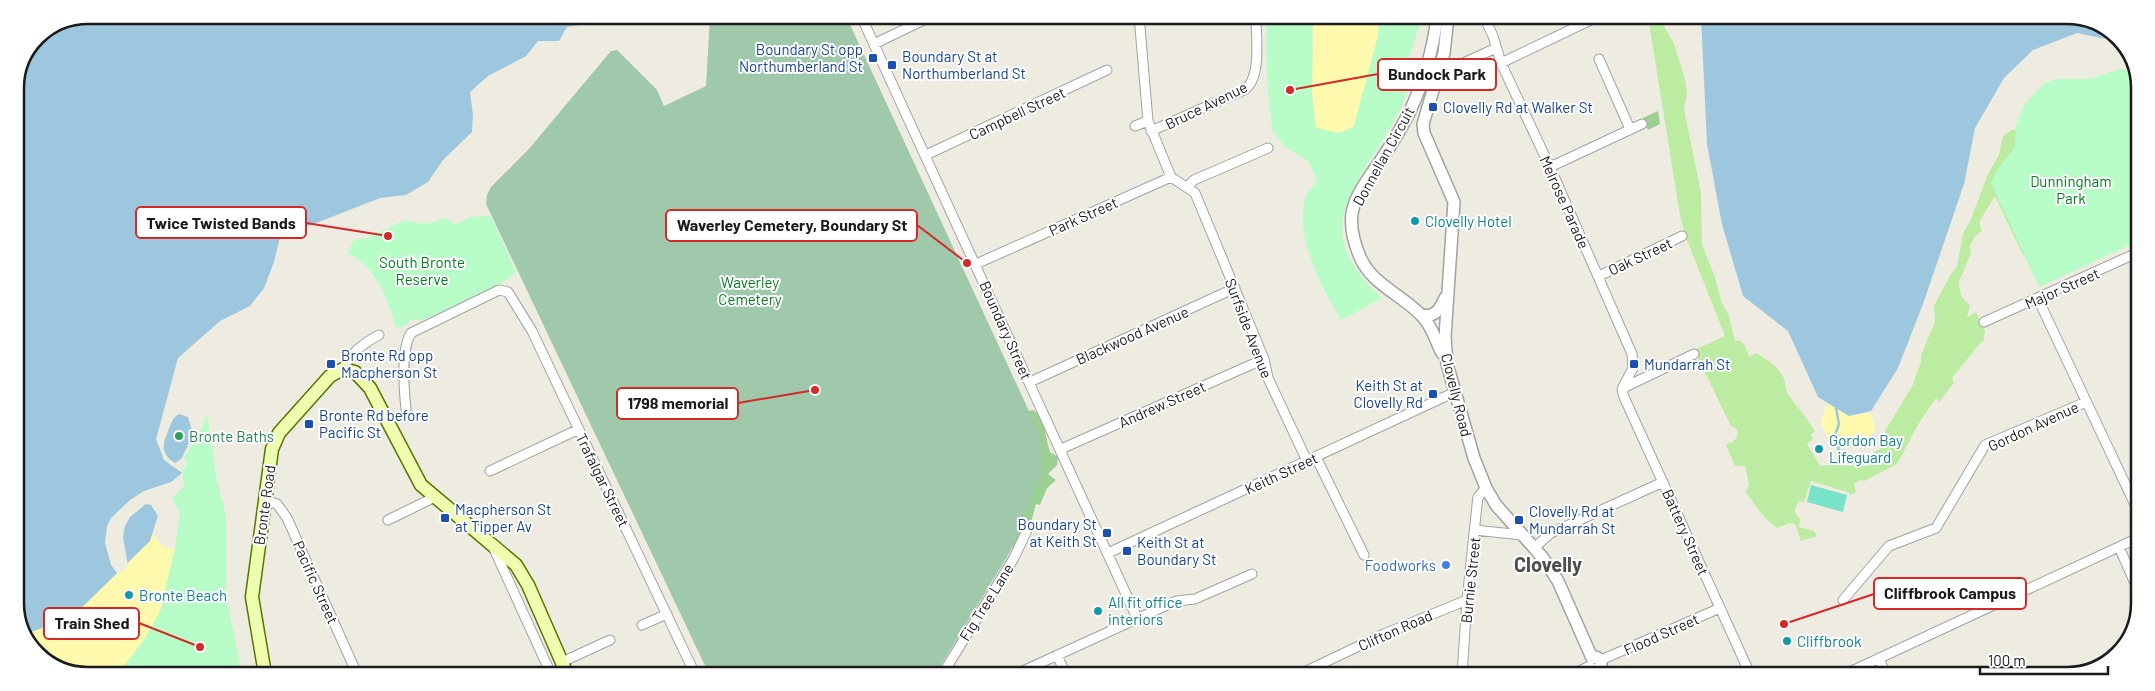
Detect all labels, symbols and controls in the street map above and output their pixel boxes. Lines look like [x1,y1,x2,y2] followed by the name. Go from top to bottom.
[739,40,863,75] place label: Boundary St opp Northumberland St
[902,47,1026,82] place label: Boundary St at Northumberland St
[867,52,879,64] marker: Boundary St opp Northumberland St
[886,59,898,71] marker: Boundary St at Northumberland St
[1378,59,1496,90] callout: Bundock Park
[1388,64,1487,83] text: Bundock Park
[1162,77,1250,133] street label: Bruce Avenue
[966,83,1068,143] street label: Campbell Street
[1443,98,1593,116] place label: Clovelly Rd at Walker St
[1427,101,1439,113] marker: Clovelly Rd at Walker St
[1348,103,1418,209] street label: Donnellan Circuit
[1536,153,1594,251] street label: Melrose Parade
[2030,172,2112,207] park label: Dunningham Park
[1046,193,1120,239] street label: Park Street
[136,207,306,238] callout: Twice Twisted Bands
[666,210,917,241] callout: Waverley Cemetery, Boundary St
[1425,212,1512,230] place label: Clovelly Hotel
[146,213,296,232] text: Twice Twisted Bands
[677,215,907,234] text: Waverley Cemetery, Boundary St
[1409,215,1421,227] marker: Clovelly Hotel
[1605,233,1675,279] street label: Oak Street
[379,253,465,288] park label: South Bronte Reserve
[2022,264,2102,312] street label: Major Street
[718,273,782,308] park label: Waverley Cemetery
[1222,276,1276,380] street label: Surfside Avenue
[976,278,1036,382] street label: Boundary Street
[1073,302,1191,368] street label: Blackwood Avenue
[341,346,438,381] place label: Bronte Rd opp Macpherson St
[1438,351,1476,439] street label: Clovelly Road
[1644,355,1730,373] place label: Mundarrah St
[325,358,337,370] marker: Bronte Rd opp Macpherson St
[1628,358,1640,370] marker: Mundarrah St
[1354,376,1423,411] place label: Keith St at Clovelly Rd
[1116,377,1208,431] street label: Andrew Street
[617,388,738,419] callout: 1798 memorial
[1427,388,1439,400] marker: Keith St at Clovelly Rd
[628,393,728,412] text: 1798 memorial
[1985,397,2081,455] street label: Gordon Avenue
[319,406,429,441] place label: Bronte Rd before Pacific St
[303,418,315,430] marker: Bronte Rd before Pacific St
[189,427,274,445] place label: Bronte Baths
[173,430,185,442] marker: Bronte Baths
[573,430,633,530] street label: Trafalgar Street
[1829,431,1903,466] place label: Gordon Bay Lifeguard
[1813,443,1825,455] marker: Gordon Bay Lifeguard
[1242,448,1320,498] street label: Keith Street
[249,464,279,546] street label: Bronte Road
[1659,486,1713,578] street label: Battery Street
[455,500,552,535] place label: Macpherson St at Tipper Av
[1529,502,1615,537] place label: Clovelly Rd at Mundarrah St
[439,512,451,524] marker: Macpherson St at Tipper Av
[1513,514,1525,526] marker: Clovelly Rd at Mundarrah St
[1018,515,1097,550] place label: Boundary St at Keith St
[1101,527,1113,539] marker: Boundary St at Keith St
[1137,533,1216,568] place label: Keith St at Boundary St
[1457,536,1483,624] street label: Burnie Street
[290,538,342,626] street label: Pacific Street
[1121,545,1133,557] marker: Keith St at Boundary St
[1514,552,1582,576] district label: Clovelly
[1365,556,1436,574] place label: Foodworks
[1440,559,1452,571] marker: Foodworks
[955,560,1017,644] street label: Fig Tree Lane
[1874,578,2026,609] callout: Cliffbrook Campus
[1884,583,2016,602] text: Cliffbrook Campus
[139,586,227,604] place label: Bronte Beach
[123,589,135,601] marker: Bronte Beach
[1108,593,1183,628] place label: All fit office interiors
[1092,605,1104,617] marker: All fit office interiors
[1355,606,1435,654] street label: Clifton Road
[44,608,139,639] callout: Train Shed
[1621,609,1701,659] street label: Flood Street
[55,613,129,632] text: Train Shed
[1797,632,1862,650] place label: Cliffbrook
[1781,635,1793,647] marker: Cliffbrook
[1980,644,2108,676] scale bar
[1988,651,2026,669] text: 100 m

